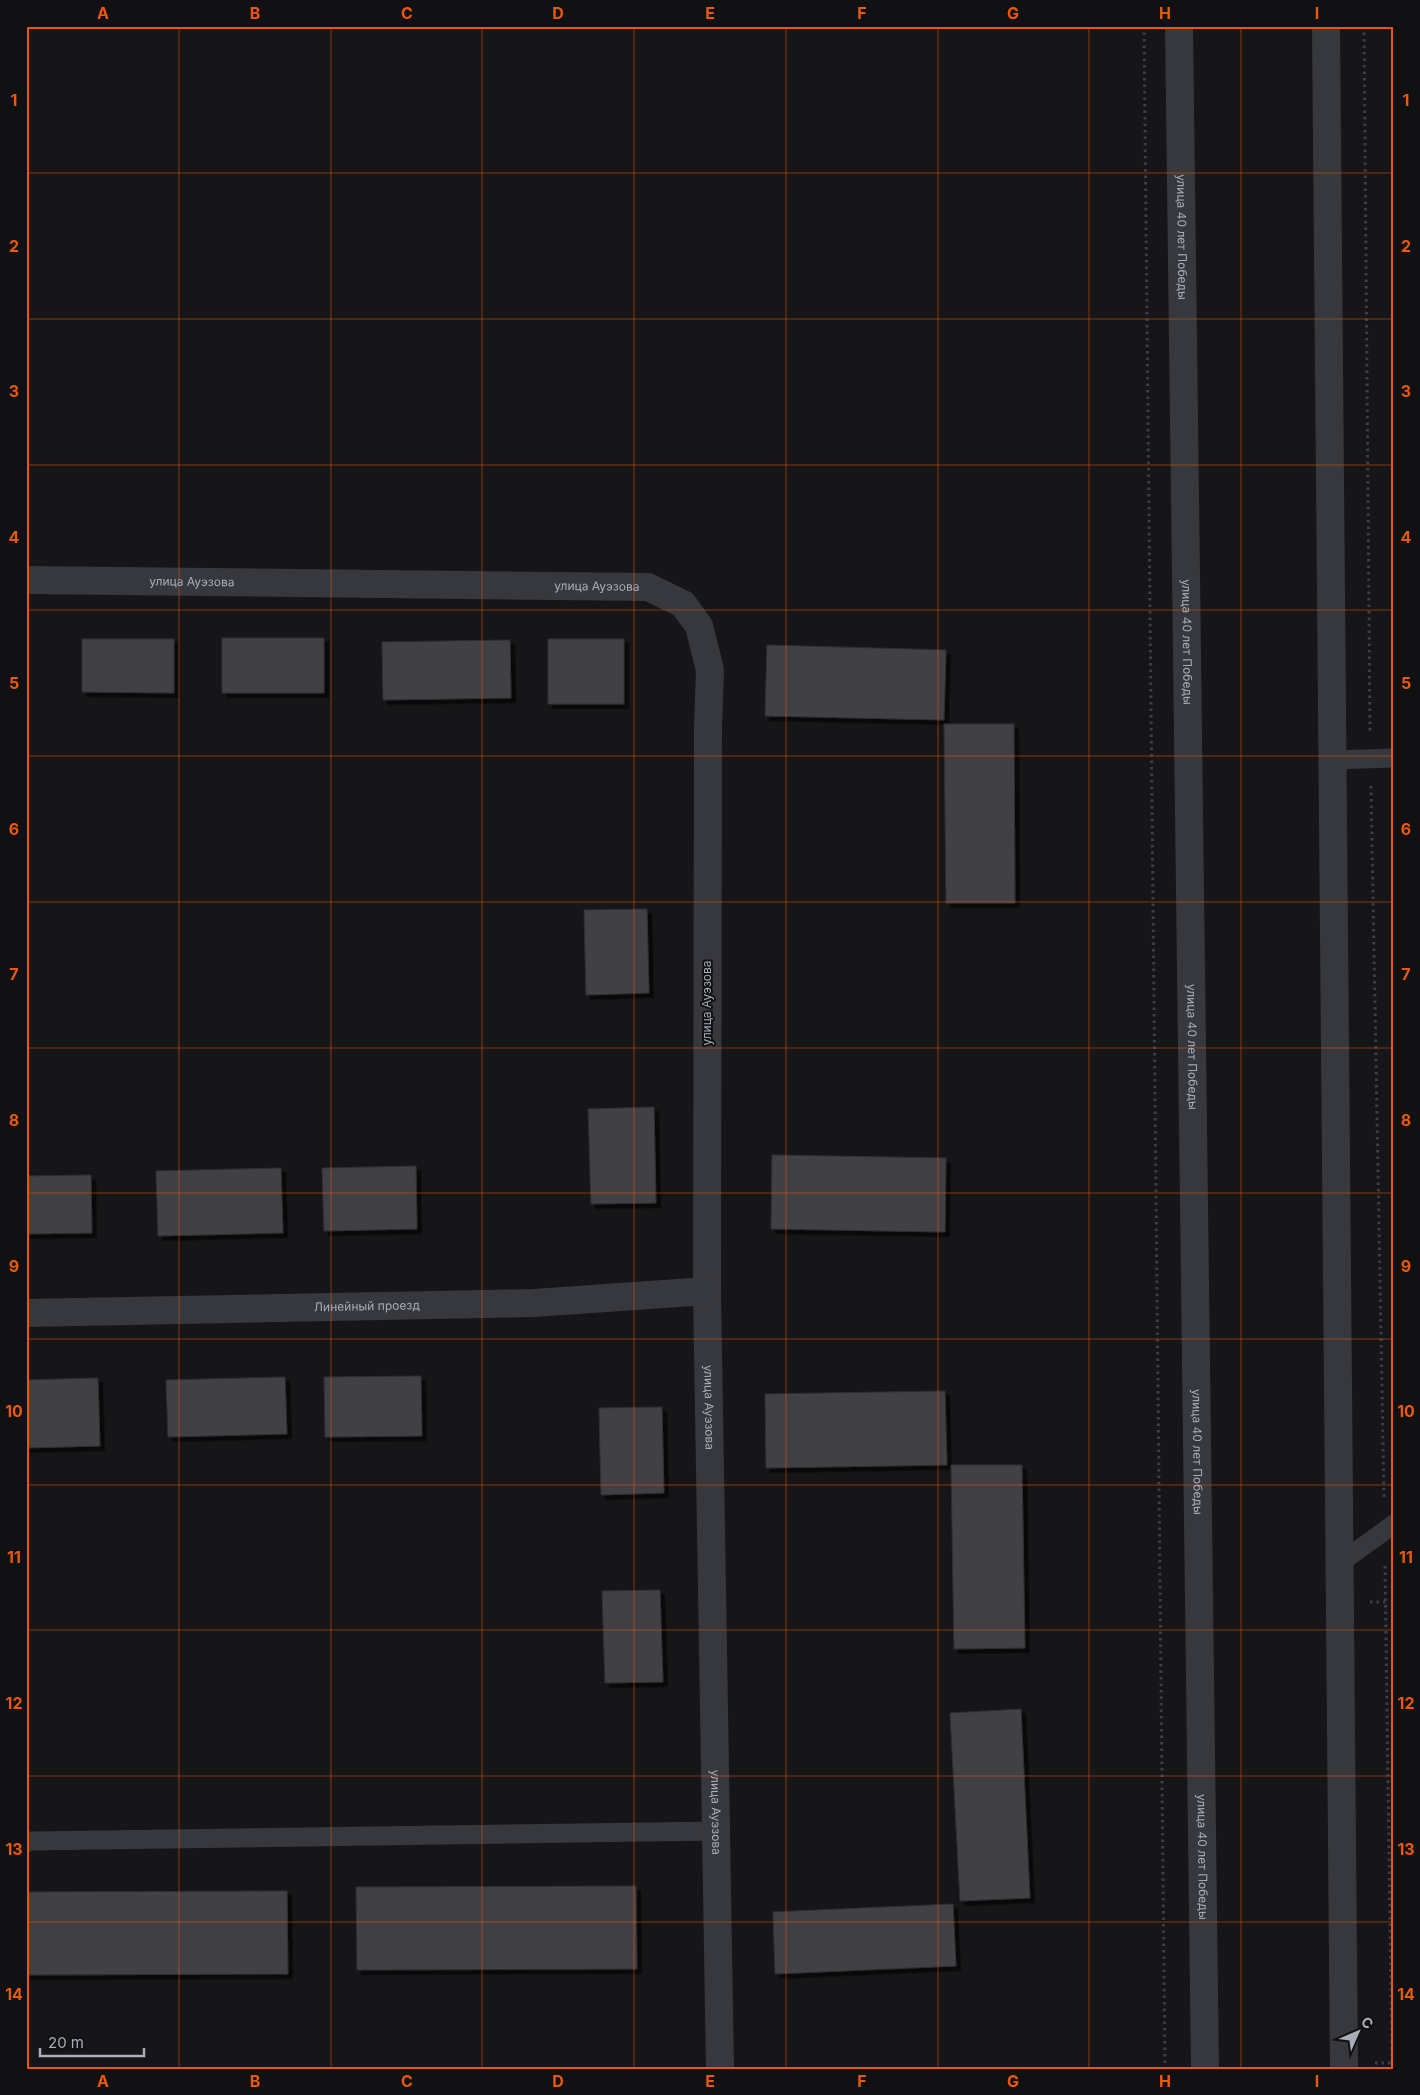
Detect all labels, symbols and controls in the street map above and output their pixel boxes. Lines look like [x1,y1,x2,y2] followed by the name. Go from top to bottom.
[97,3,109,23] text: A
[250,3,260,23] text: B
[401,3,413,23] text: C
[552,3,564,23] text: D
[705,3,715,23] text: E
[857,3,867,23] text: F
[1007,3,1019,23] text: G
[1159,3,1171,23] text: H
[1315,3,1319,23] text: I
[11,90,17,110] text: 1
[1403,90,1409,110] text: 1
[1174,174,1190,300] street label: улица 40 лет Победы
[9,236,19,256] text: 2
[1401,236,1411,256] text: 2
[9,381,19,401] text: 3
[1401,381,1411,401] text: 3
[9,527,20,547] text: 4
[1401,527,1412,547] text: 4
[149,573,235,589] street label: улица Ауэзова
[554,578,640,594] street label: улица Ауэзова
[1179,579,1196,705] street label: улица 40 лет Победы
[9,673,19,693] text: 5
[1401,673,1411,693] text: 5
[9,819,19,839] text: 6
[1401,819,1411,839] text: 6
[699,960,714,1046] street label: улица Ауэзова
[9,964,19,984] text: 7
[1401,964,1411,984] text: 7
[1184,984,1201,1110] street label: улица 40 лет Победы
[9,1110,19,1130] text: 8
[1401,1110,1411,1130] text: 8
[9,1256,19,1276] text: 9
[1401,1256,1411,1276] text: 9
[314,1297,420,1314] street label: Линейный проезд
[701,1365,718,1450] street label: улица Ауэзова
[1189,1389,1206,1515] street label: улица 40 лет Победы
[5,1401,23,1421] text: 10
[1397,1401,1415,1421] text: 10
[7,1547,21,1567] text: 11
[1399,1547,1413,1567] text: 11
[6,1693,22,1713] text: 12
[1398,1693,1414,1713] text: 12
[708,1770,724,1855] street label: улица Ауэзова
[1195,1794,1211,1920] street label: улица 40 лет Победы
[5,1839,23,1859] text: 13
[1397,1839,1415,1859] text: 13
[5,1984,23,2004] text: 14
[1397,1984,1415,2004] text: 14
[1332,2008,1382,2058] north arrow
[1358,2013,1377,2032] text: С
[40,2025,144,2057] scale bar
[48,2033,84,2052] text: 20 m
[97,2071,109,2091] text: A
[250,2071,260,2091] text: B
[401,2071,413,2091] text: C
[552,2071,564,2091] text: D
[705,2071,715,2091] text: E
[857,2071,867,2091] text: F
[1007,2071,1019,2091] text: G
[1159,2071,1171,2091] text: H
[1315,2071,1319,2091] text: I

